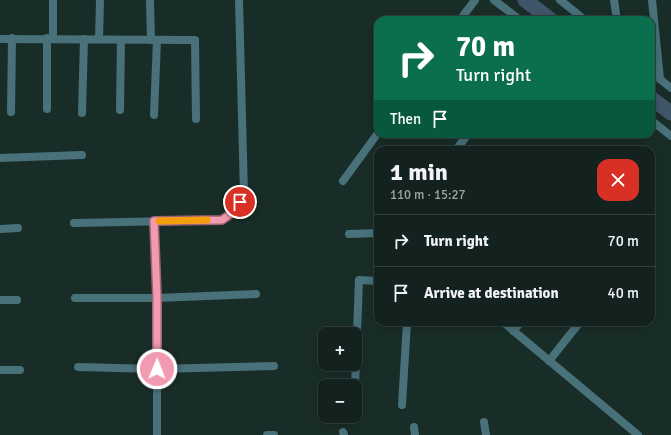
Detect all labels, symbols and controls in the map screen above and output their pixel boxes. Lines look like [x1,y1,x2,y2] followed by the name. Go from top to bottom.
[456,30,515,64] text: 70 m
[390,32,442,84] icon: right
[456,64,531,86] text: Turn right
[429,108,451,130] icon: arrive
[390,110,421,128] text: Then
[390,157,448,187] text: 1 min
[597,159,639,201] button: close
[223,185,257,219] pin
[390,187,466,203] text: 110 m · 15:27
[229,191,251,213] icon: arrive
[390,230,412,252] icon: right
[424,232,489,250] text: Turn right
[608,232,639,250] text: 70 m
[390,282,412,304] icon: arrive
[424,284,559,302] text: Arrive at destination
[608,284,639,302] text: 40 m
[318,327,362,423] map controls
[318,327,362,371] button: +
[136,348,178,390] position arrow
[318,379,362,423] button: −

